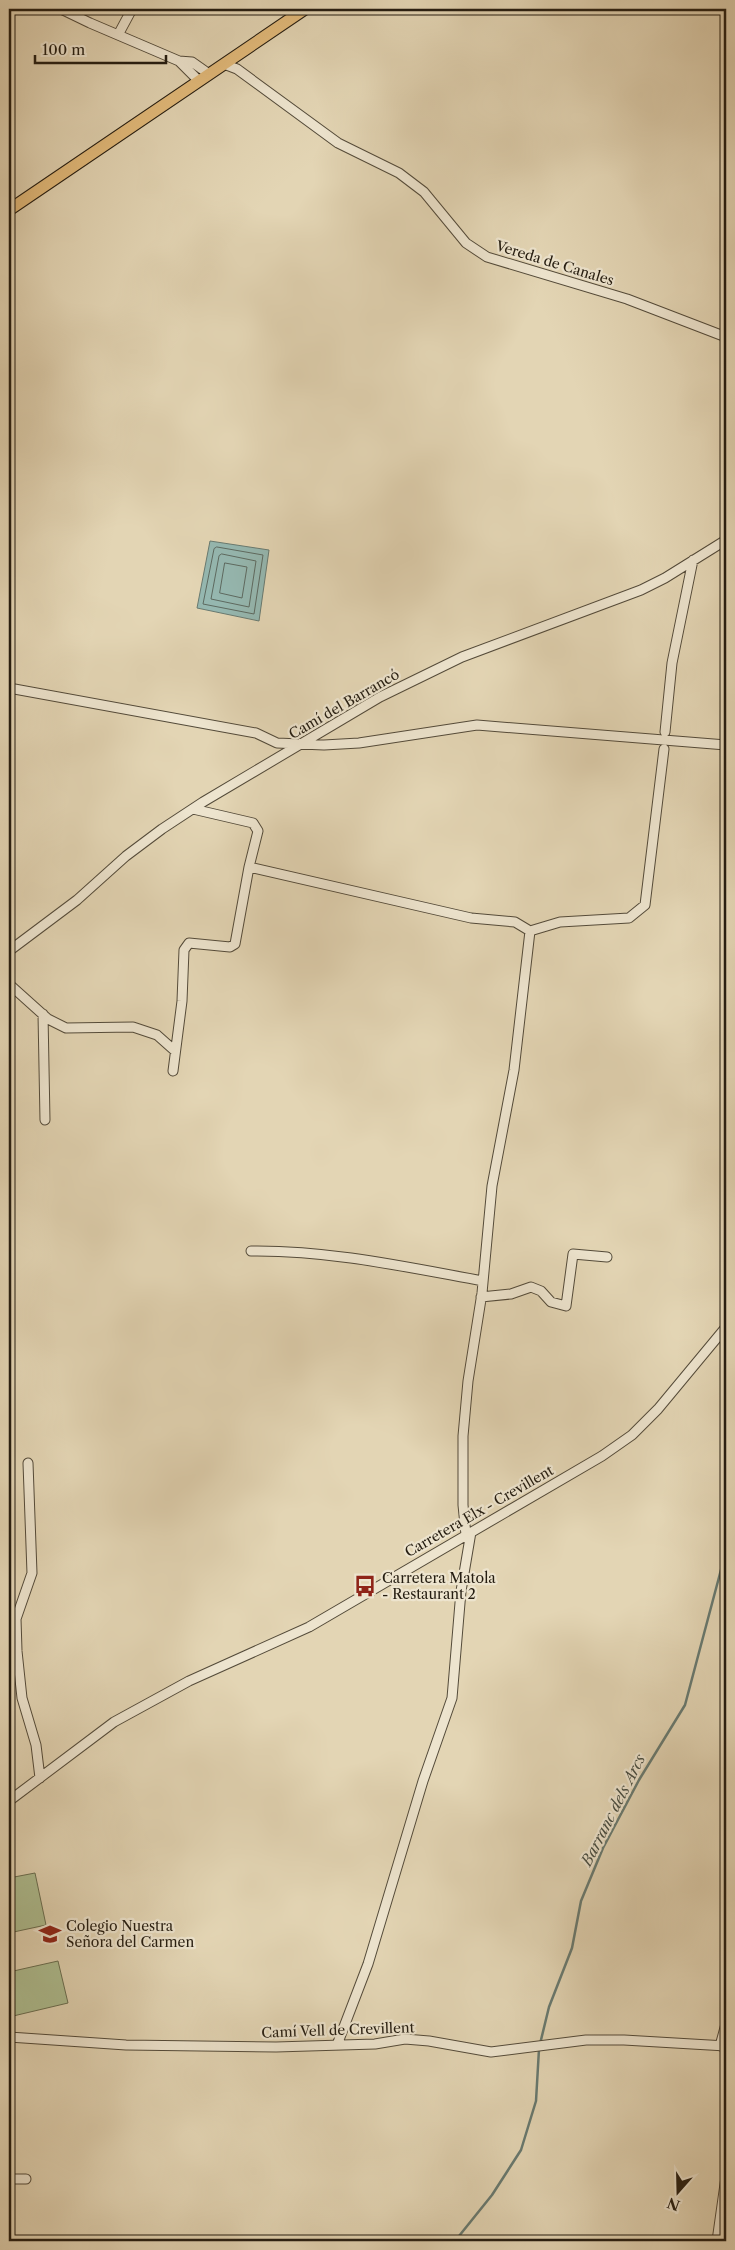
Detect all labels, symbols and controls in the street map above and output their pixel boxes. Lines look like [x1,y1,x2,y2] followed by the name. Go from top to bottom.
[35,32,166,64] scale bar
[42,40,85,59] text: 100 m
[493,236,616,289] street label: Vereda de Canales
[286,665,402,743] street label: Camí del Barrancó
[401,1461,557,1561] street label: Carretera Elx - Crevillent
[382,1569,496,1603] place label: Carretera Matola - Restaurant 2
[352,1573,378,1599] bus stop icon: Carretera Matola - Restaurant 2
[576,1751,650,1870] water label: Barranc dels Arcs
[66,1917,194,1951] place label: Colegio Nuestra Señora del Carmen
[37,1921,63,1947] school or university icon: Colegio Nuestra Señora del Carmen
[261,2018,415,2042] street label: Camí Vell de Crevillent
[652,2168,702,2218] north arrow
[665,2194,682,2215] text: N

